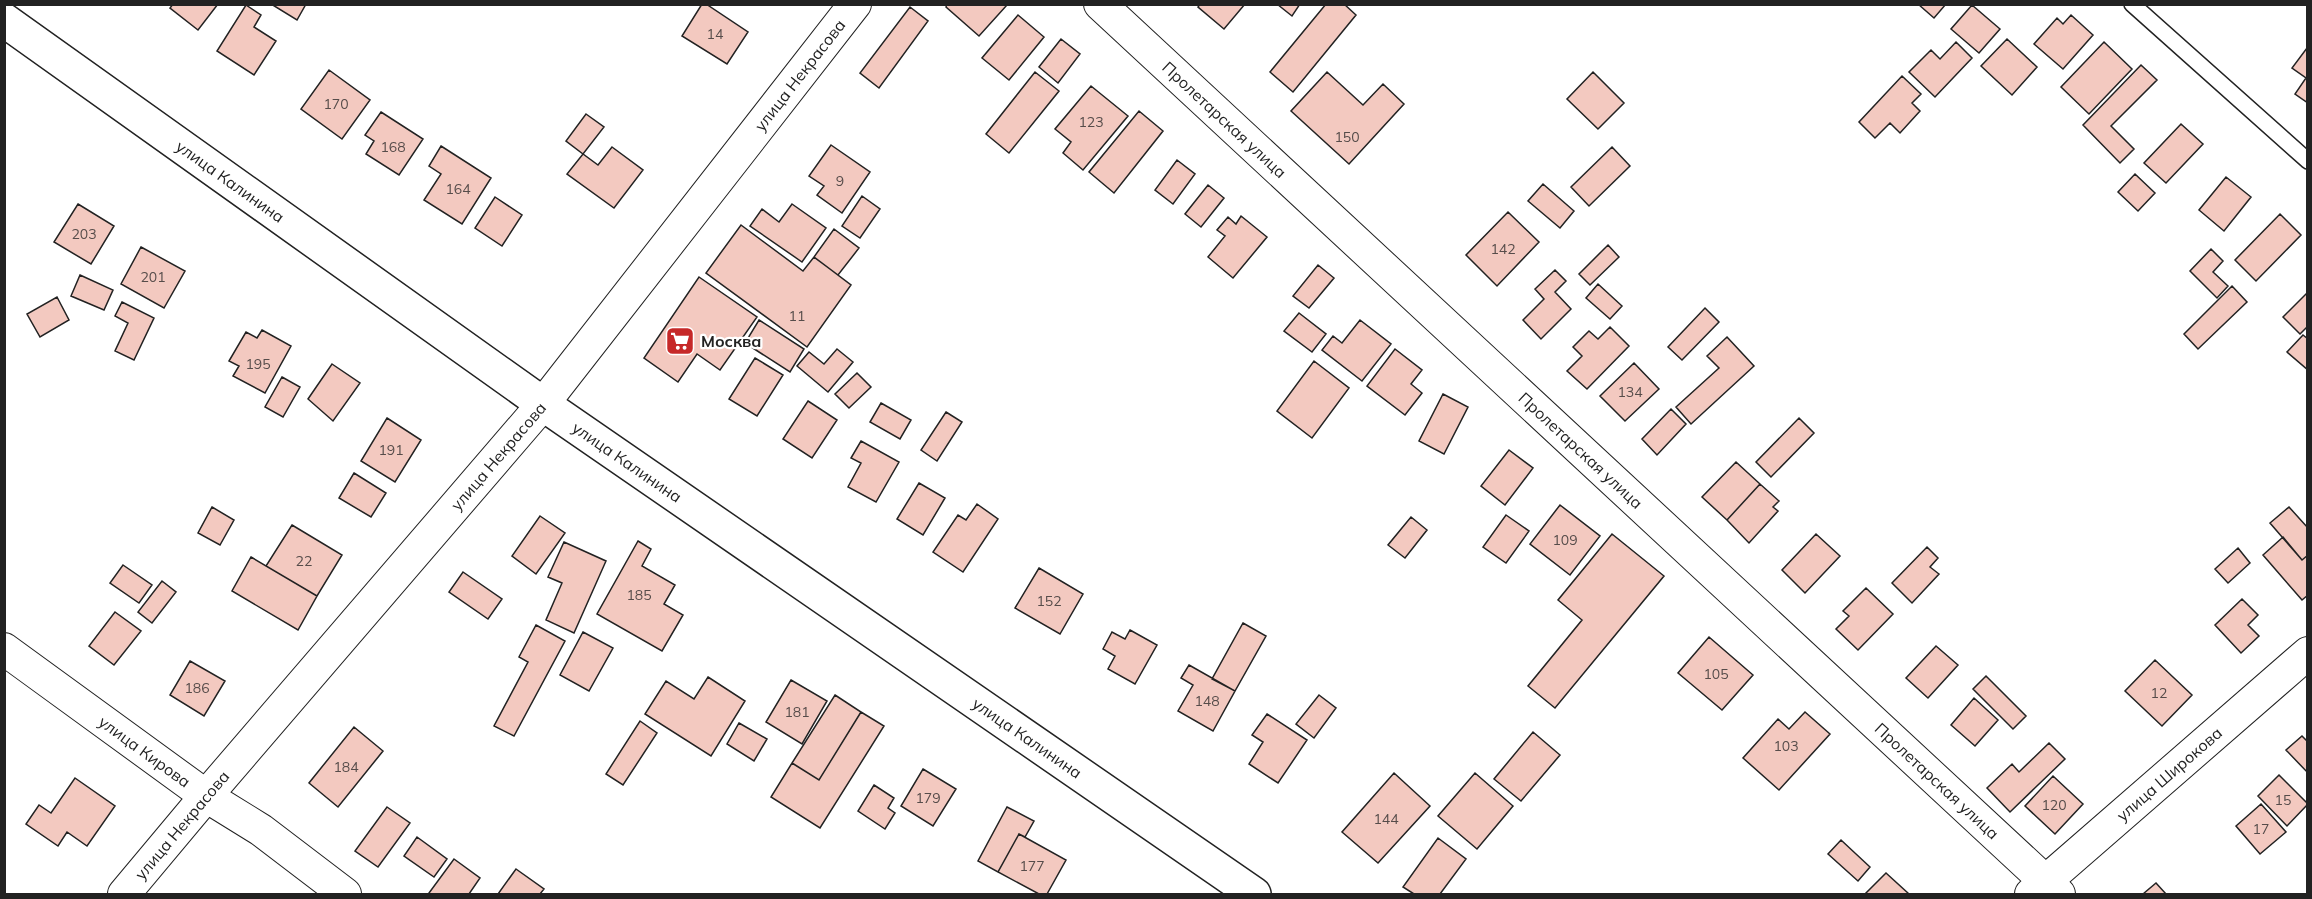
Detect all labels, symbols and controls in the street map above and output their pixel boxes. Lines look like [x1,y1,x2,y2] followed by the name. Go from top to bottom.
[750,15,849,135] street label: улица Некрасова
[707,25,724,43] house number: 14
[1158,57,1291,182] street label: Пролетарская улица
[323,95,349,113] house number: 170
[1078,113,1104,131] house number: 123
[1334,128,1360,146] house number: 150
[172,136,289,227] street label: улица Калинина
[380,138,406,156] house number: 168
[836,172,844,190] house number: 9
[445,180,471,198] house number: 164
[71,225,97,243] house number: 203
[1490,240,1516,258] house number: 142
[140,268,166,286] house number: 201
[789,307,805,325] house number: 11
[664,325,696,357] supermarket icon: Москва
[701,331,761,351] place label: Москва
[245,355,271,373] house number: 195
[1617,383,1643,401] house number: 134
[1515,388,1647,513] street label: Пролетарская улица
[446,398,550,514] street label: улица Некрасова
[569,417,686,507] street label: улица Калинина
[378,441,404,459] house number: 191
[1552,531,1578,549] house number: 109
[296,552,312,570] house number: 22
[626,586,652,604] house number: 185
[1036,592,1062,610] house number: 152
[1703,665,1729,683] house number: 105
[184,679,210,697] house number: 186
[2151,684,2167,702] house number: 12
[1194,692,1220,710] house number: 148
[969,693,1086,782] street label: улица Калинина
[784,703,810,721] house number: 181
[95,711,195,791] street label: улица Кирова
[1871,718,2003,843] street label: Пролетарская улица
[2112,723,2226,825] street label: улица Широкова
[1773,737,1799,755] house number: 103
[333,758,359,776] house number: 184
[130,766,233,884] street label: улица Некрасова
[915,789,941,807] house number: 179
[2275,791,2291,809] house number: 15
[2041,796,2067,814] house number: 120
[1373,810,1399,828] house number: 144
[2253,820,2269,838] house number: 17
[1019,857,1045,875] house number: 177

